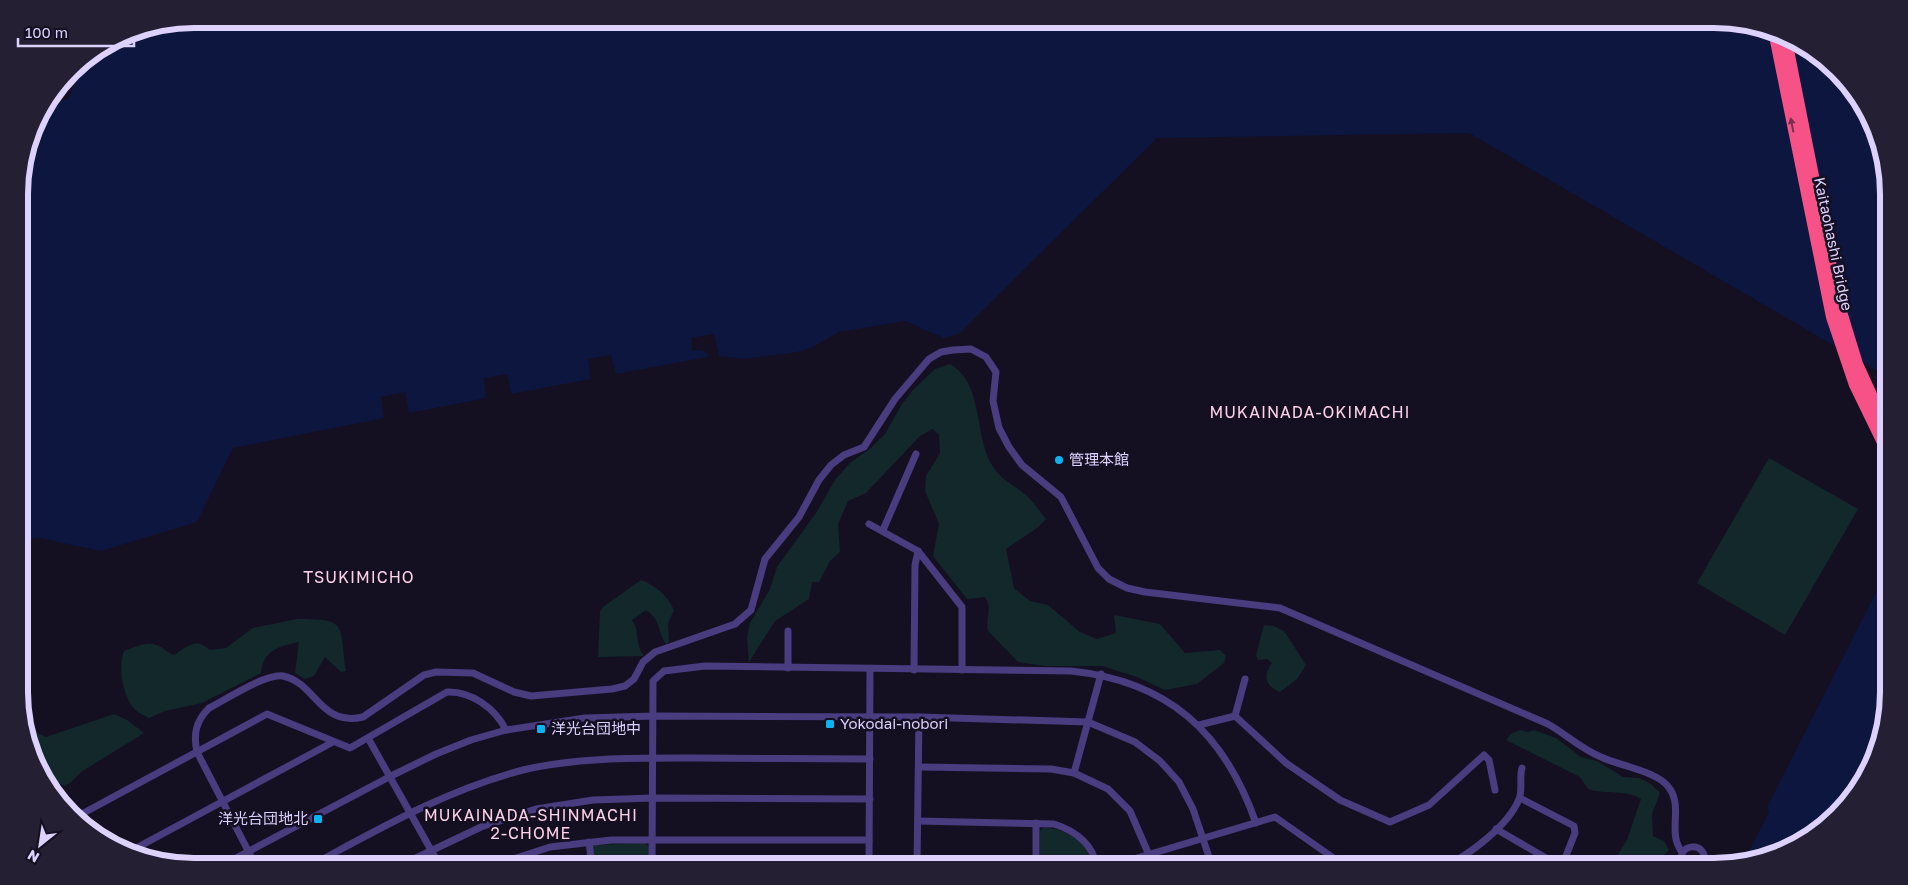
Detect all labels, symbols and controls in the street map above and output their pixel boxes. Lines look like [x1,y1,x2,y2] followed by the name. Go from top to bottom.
[18,15,134,47] scale bar
[25,23,68,41] text: 100 m
[1788,116,1796,132] one-way arrow
[1811,175,1857,312] street label: Kaitaohashi Bridge
[1209,402,1411,422] district label: MUKAINADA-OKIMACHI
[1069,450,1129,468] place label: 管理本館
[1053,454,1065,466] marker: 管理本館
[303,567,415,587] district label: TSUKIMICHO
[840,714,948,732] place label: Yokodai-nobori
[824,718,836,730] marker: Yokodai-nobori
[551,719,641,737] place label: 洋光台団地中
[535,723,547,735] marker: 洋光台団地中
[424,805,638,843] district label: MUKAINADA-SHINMACHI 2-CHOME
[218,809,308,827] place label: 洋光台団地北
[312,813,324,825] marker: 洋光台団地北
[15,820,65,870] north arrow
[24,847,42,867] text: N

